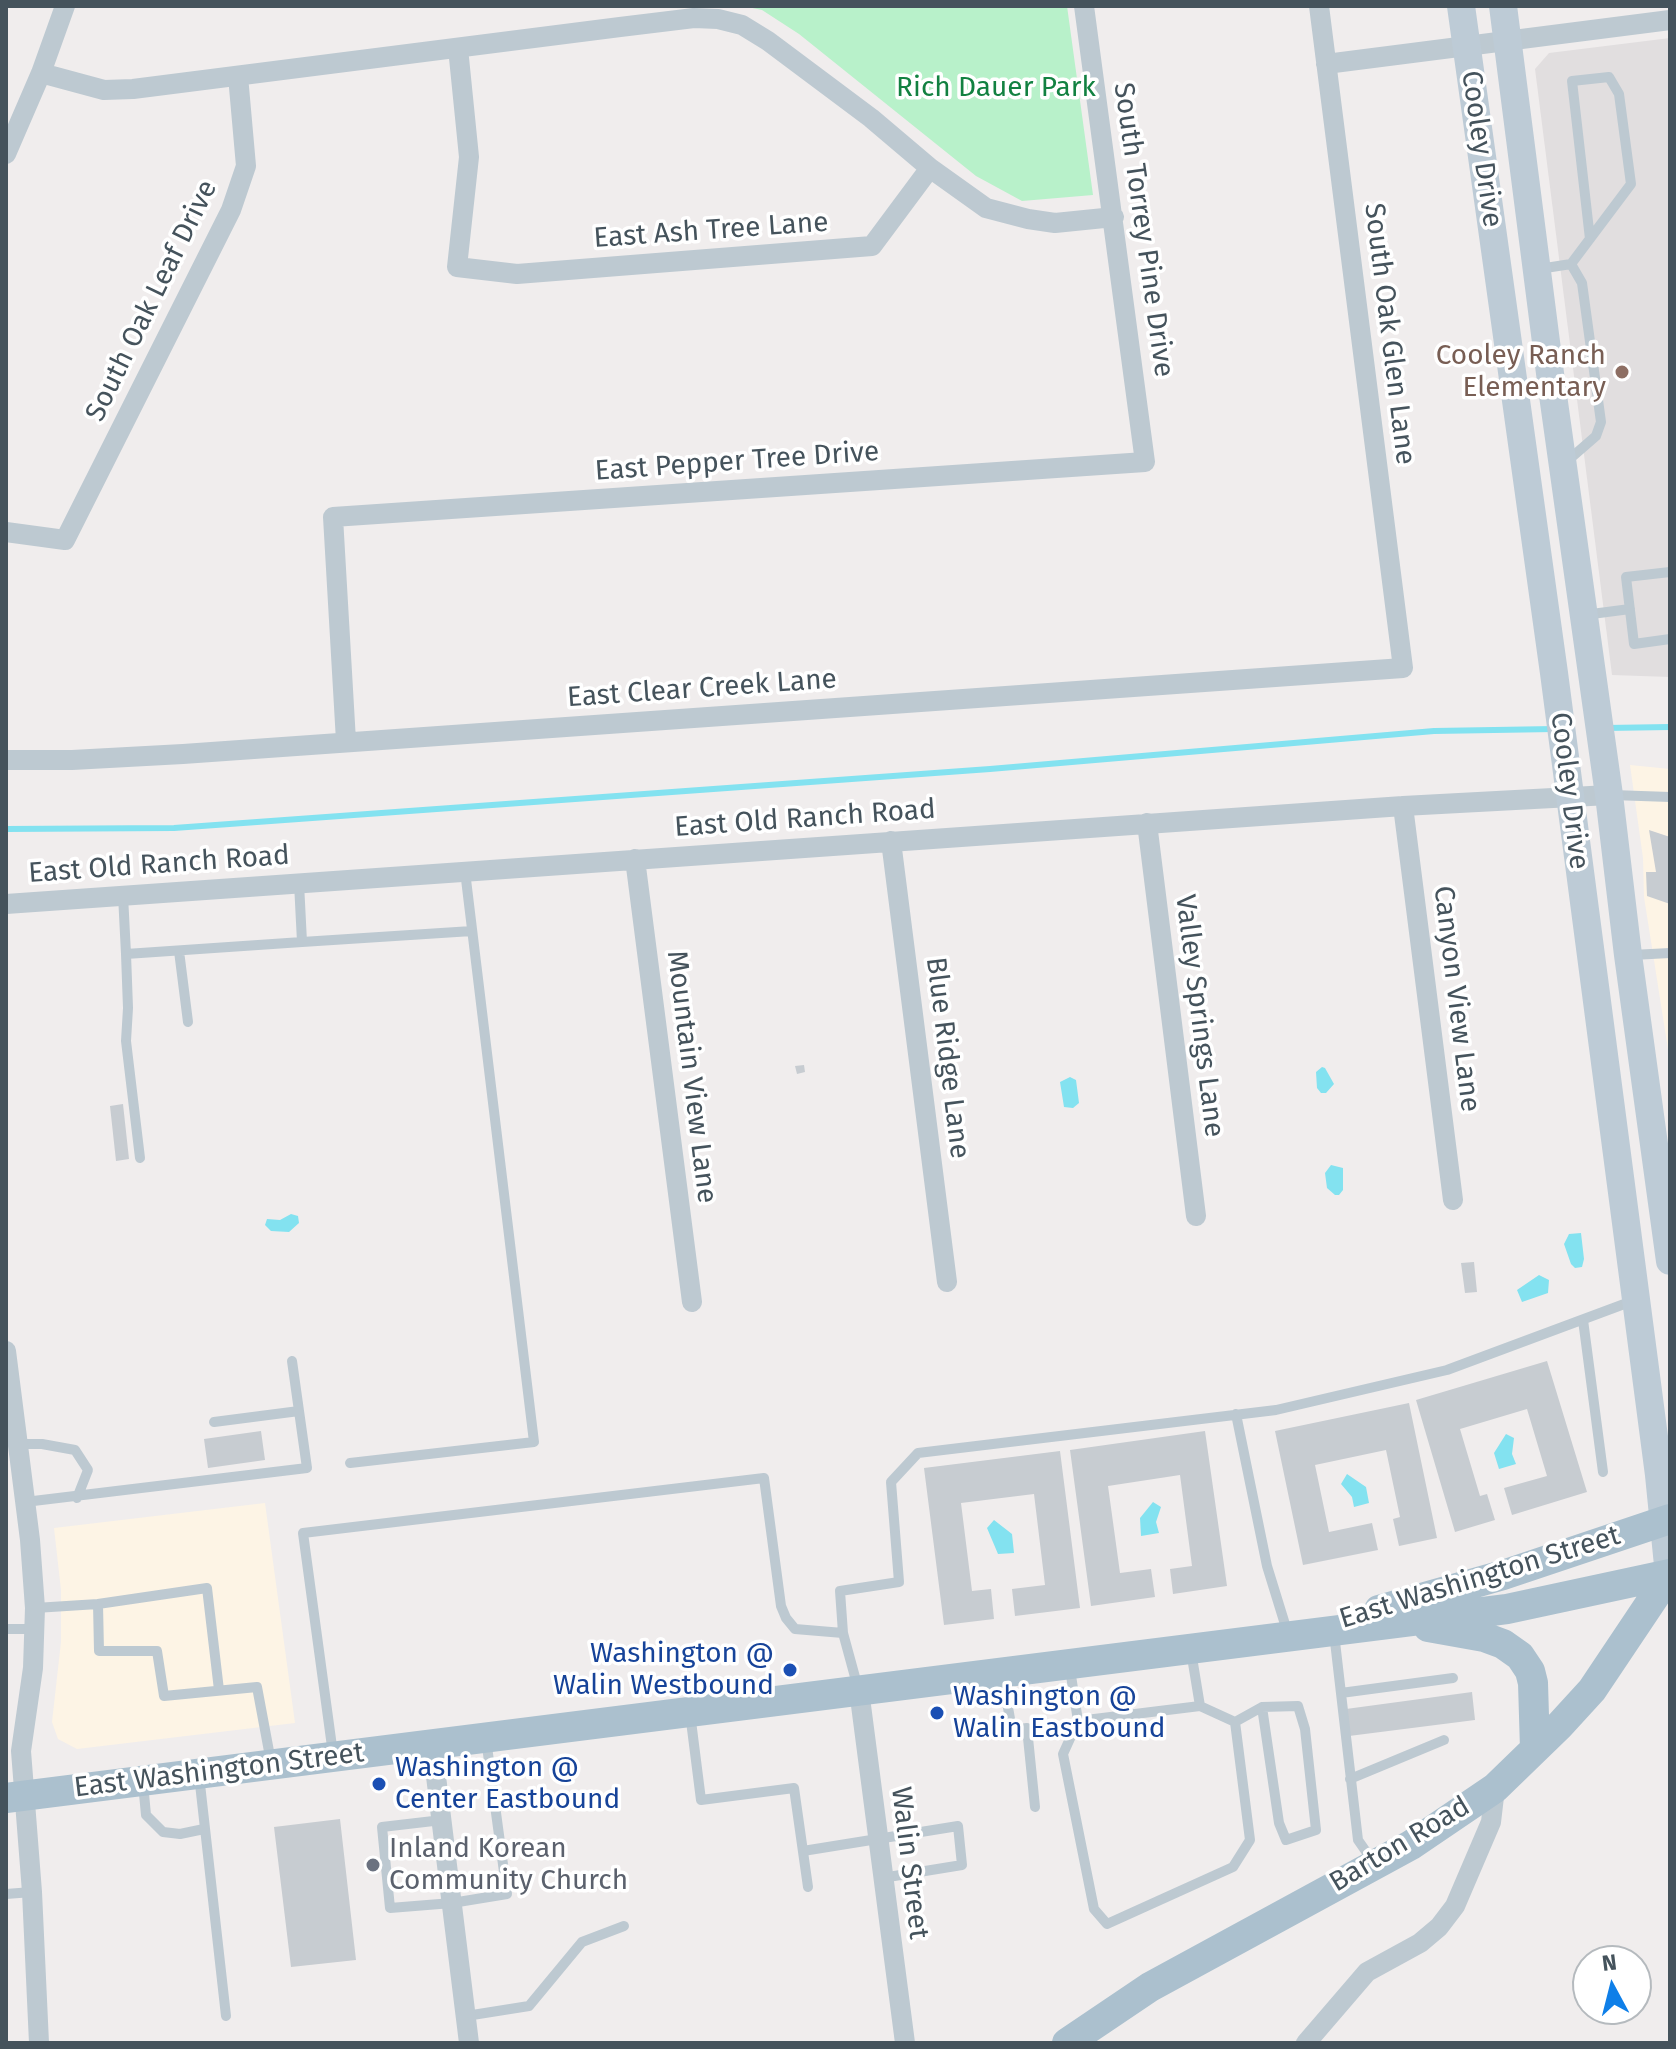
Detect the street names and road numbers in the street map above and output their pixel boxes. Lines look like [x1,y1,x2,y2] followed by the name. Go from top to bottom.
[1453,68,1509,230] street label: Cooley Drive
[1106,81,1180,379] street label: South Torrey Pine Drive
[79,175,225,427] street label: South Oak Leaf Drive
[1356,201,1422,467] street label: South Oak Glen Lane
[592,206,830,256] street label: East Ash Tree Lane
[594,435,880,489] street label: East Pepper Tree Drive
[566,663,838,715] street label: East Clear Creek Lane
[1543,711,1595,871] street label: Cooley Drive
[673,793,937,845] street label: East Old Ranch Road
[27,839,291,891] street label: East Old Ranch Road
[1425,884,1487,1114] street label: Canyon View Lane
[1167,893,1231,1139] street label: Valley Springs Lane
[659,949,723,1205] street label: Mountain View Lane
[918,955,976,1161] street label: Blue Ridge Lane
[1336,1519,1624,1637] street label: East Washington Street
[72,1737,366,1805] street label: East Washington Street
[883,1785,935,1941] street label: Walin Street
[1324,1790,1476,1900] street label: Barton Road

